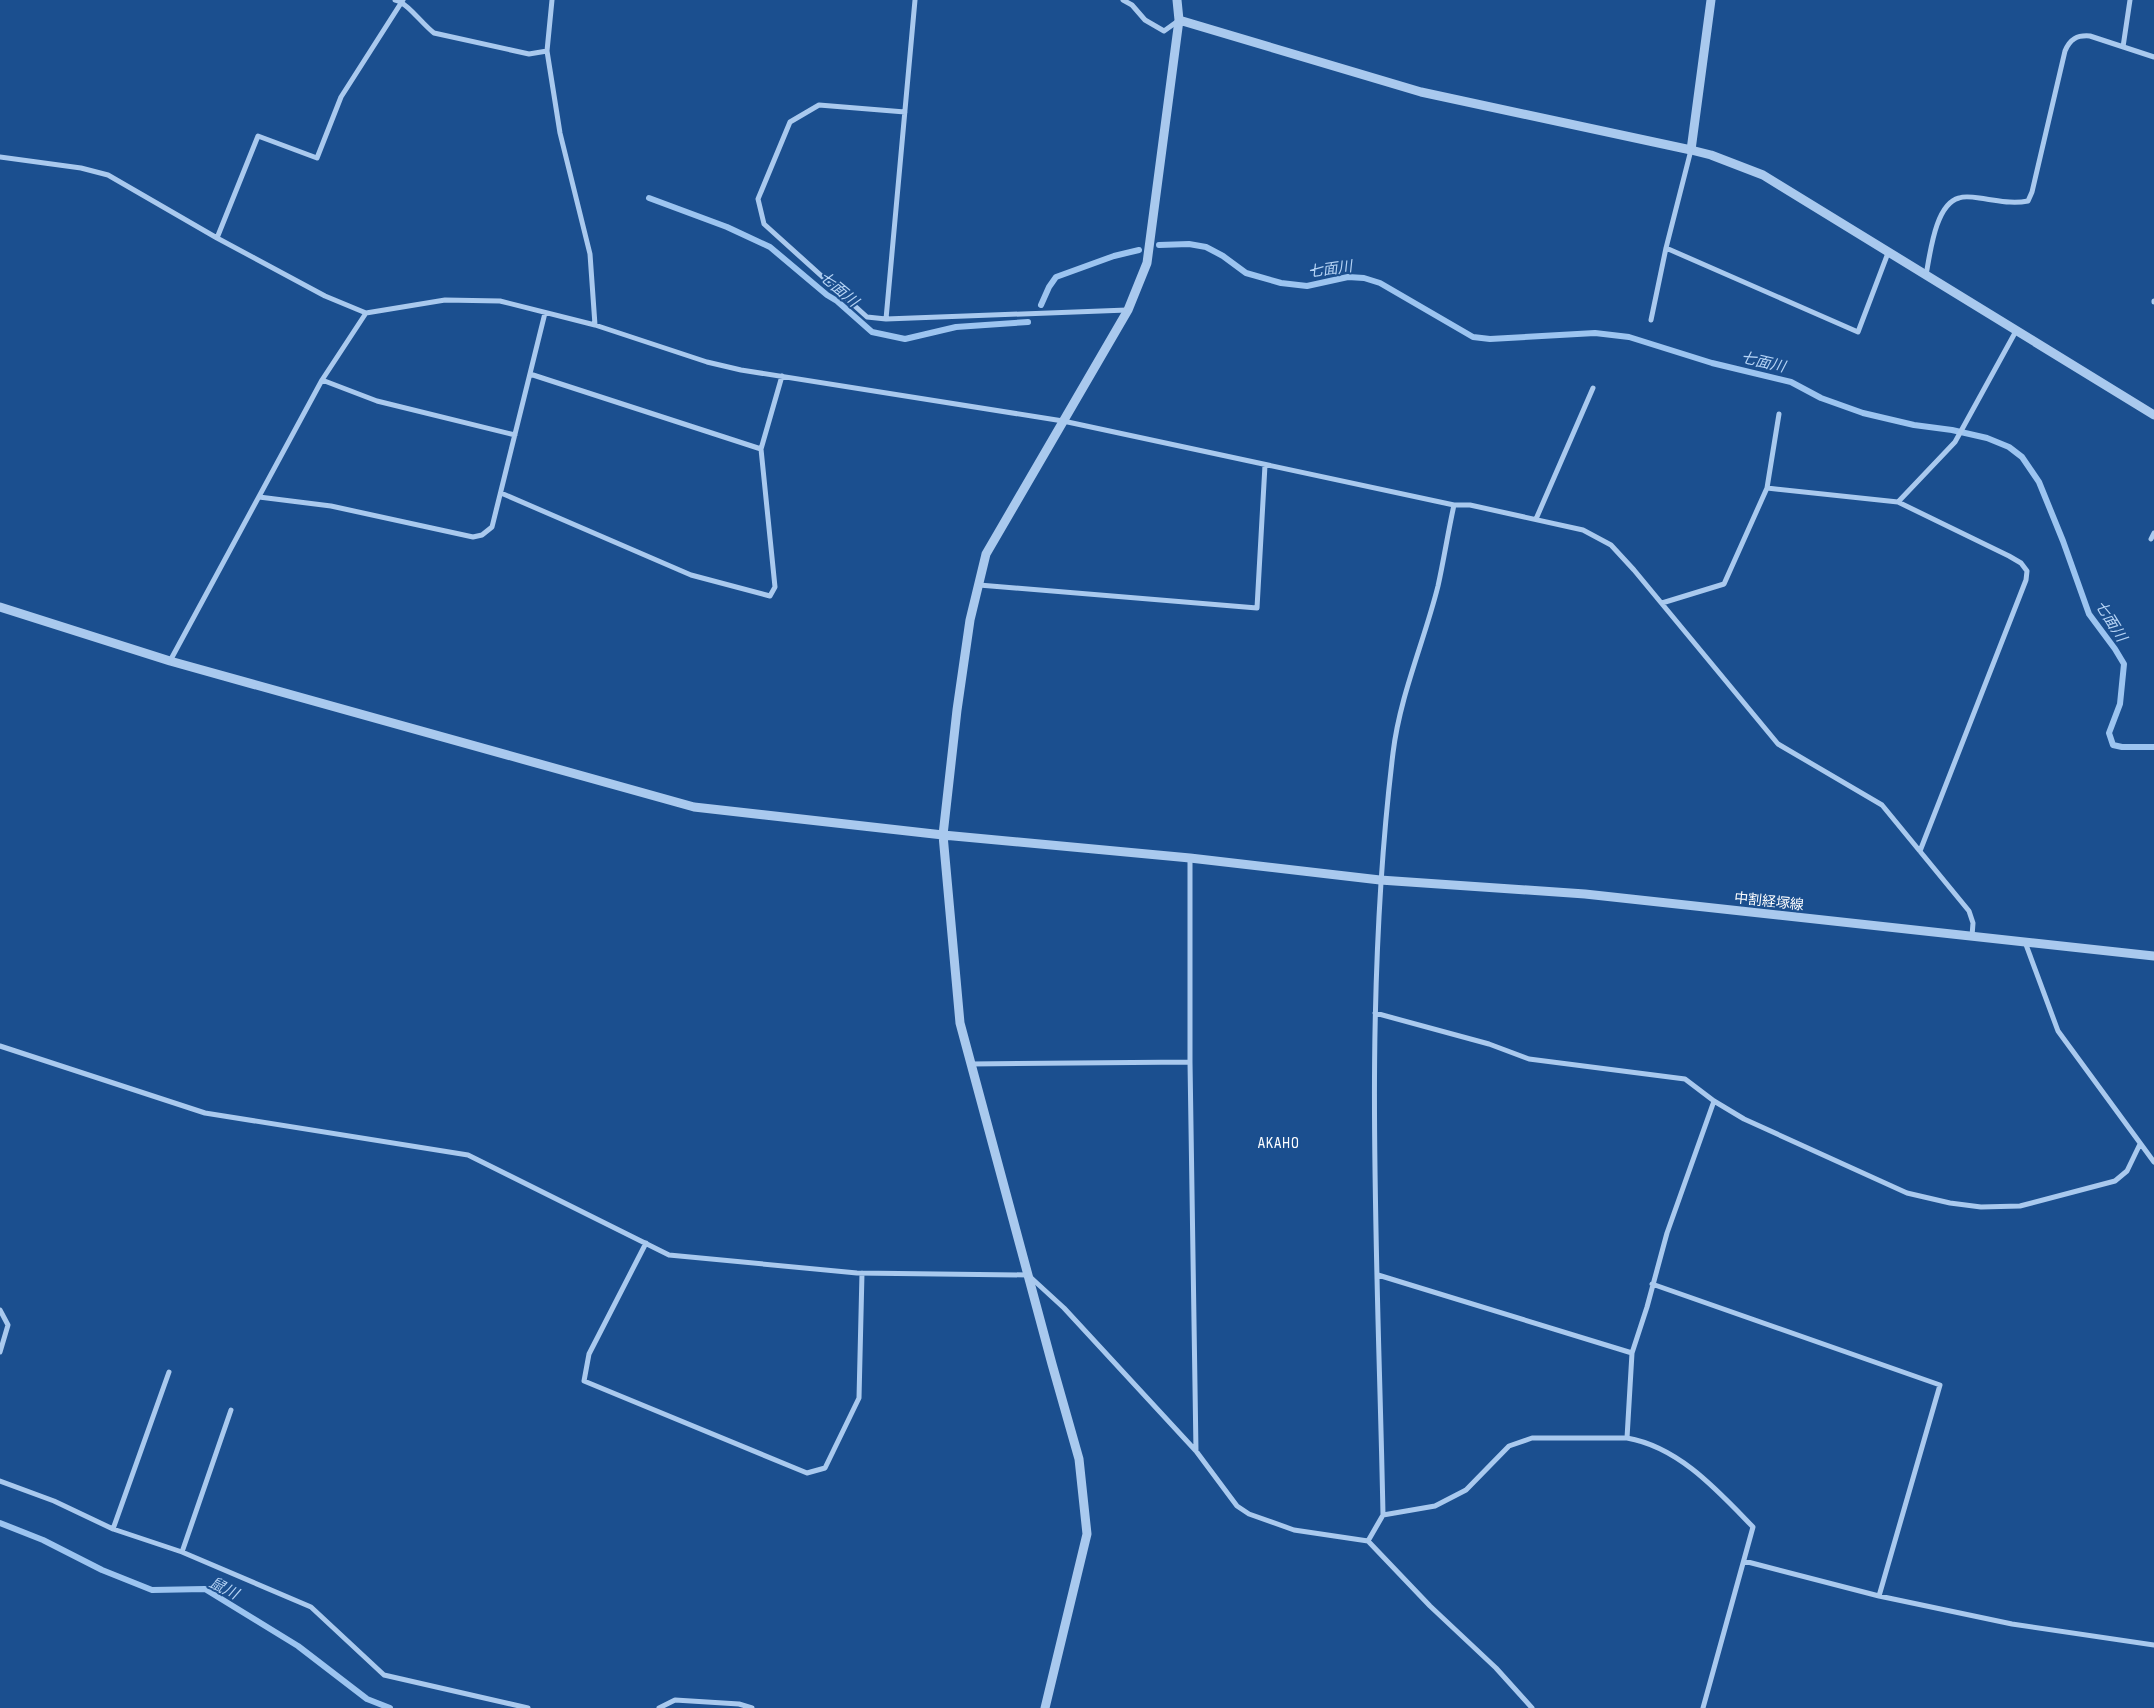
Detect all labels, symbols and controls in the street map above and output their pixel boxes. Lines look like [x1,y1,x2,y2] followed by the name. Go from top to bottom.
[1306,257,1356,282] water label: 七面川
[815,268,864,312] water label: 七面川
[1739,348,1789,377] water label: 七面川
[2091,597,2132,647] water label: 七面川
[1733,889,1805,914] street label: 中割経塚線
[1257,1134,1300,1153] district label: AKAHO
[206,1573,243,1605] water label: 鼠川

